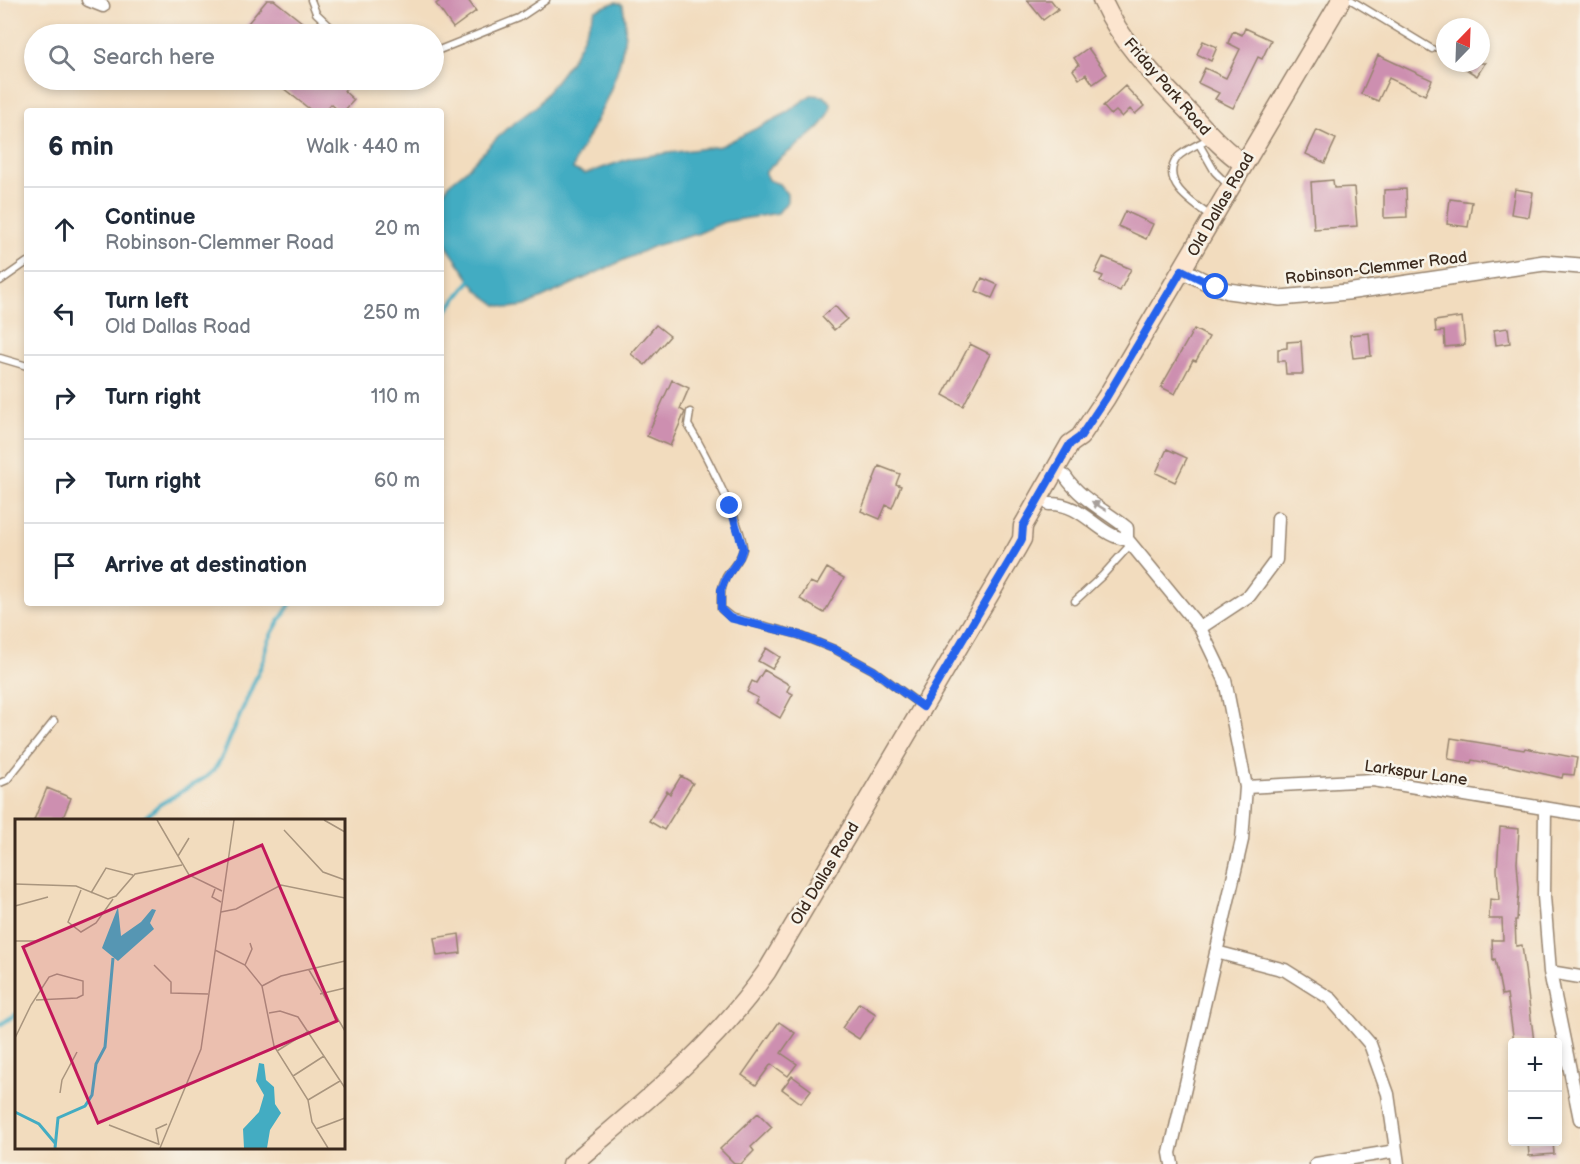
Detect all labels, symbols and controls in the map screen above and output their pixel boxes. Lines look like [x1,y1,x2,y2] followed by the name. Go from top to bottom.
[1436,18,1490,72] north arrow
[24,24,444,90] search box
[1119,34,1214,140] street label: Friday Park Road
[45,41,78,74] icon: search
[93,44,215,71] text: Search here
[48,132,114,163] text: 6 min
[306,135,420,159] text: Walk · 440 m
[1184,149,1259,260] street label: Old Dallas Road
[105,204,195,231] text: Continue
[48,213,81,246] icon: ahead
[375,217,420,241] text: 20 m
[105,231,334,255] text: Robinson-Clemmer Road
[1284,248,1468,289] street label: Robinson-Clemmer Road
[1202,273,1228,299] route start
[105,288,189,315] text: Turn left
[48,297,81,330] icon: left
[363,301,420,325] text: 250 m
[105,315,251,339] text: Old Dallas Road
[48,381,81,414] icon: right
[105,384,201,411] text: Turn right
[371,385,420,409] text: 110 m
[48,465,81,498] icon: right
[105,468,201,495] text: Turn right
[374,469,420,493] text: 60 m
[716,492,742,518] route end
[1091,501,1107,512] one-way arrow
[48,549,81,582] icon: arrive
[105,552,307,579] text: Arrive at destination
[1363,757,1469,790] street label: Larkspur Lane
[15,819,345,1149] inset map
[787,819,863,929] street label: Old Dallas Road
[1508,1038,1562,1146] map controls
[1508,1038,1562,1092] button: +
[1508,1092,1562,1146] button: −

